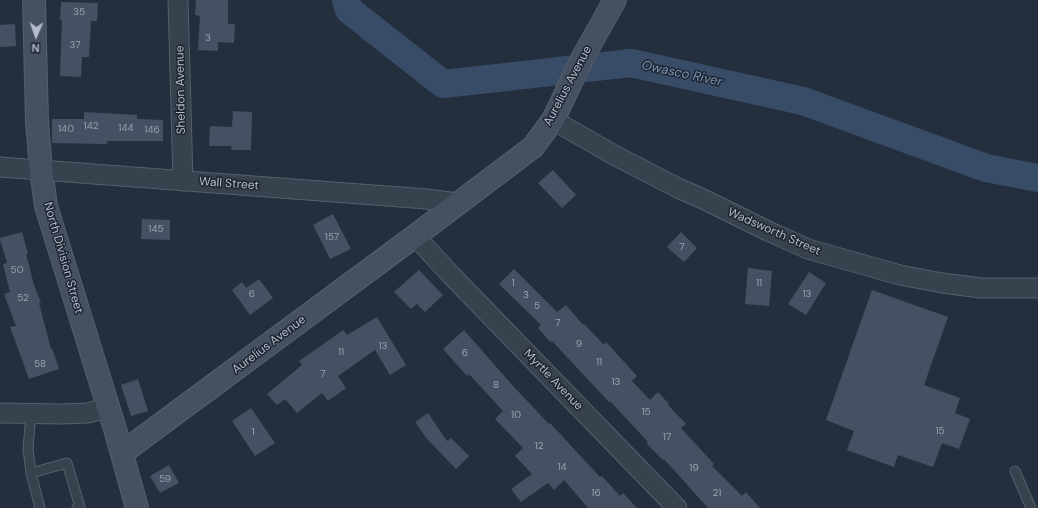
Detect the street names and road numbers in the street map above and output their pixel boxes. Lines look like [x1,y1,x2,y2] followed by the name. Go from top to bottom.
[541,44,595,128] street label: Aurelius Avenue
[173,45,189,135] street label: Sheldon Avenue
[199,175,259,193] street label: Wall Street
[40,201,86,315] street label: North Division Street
[725,205,823,259] street label: Wadsworth Street
[229,313,309,377] street label: Aurelius Avenue
[520,346,586,414] street label: Myrtle Avenue

